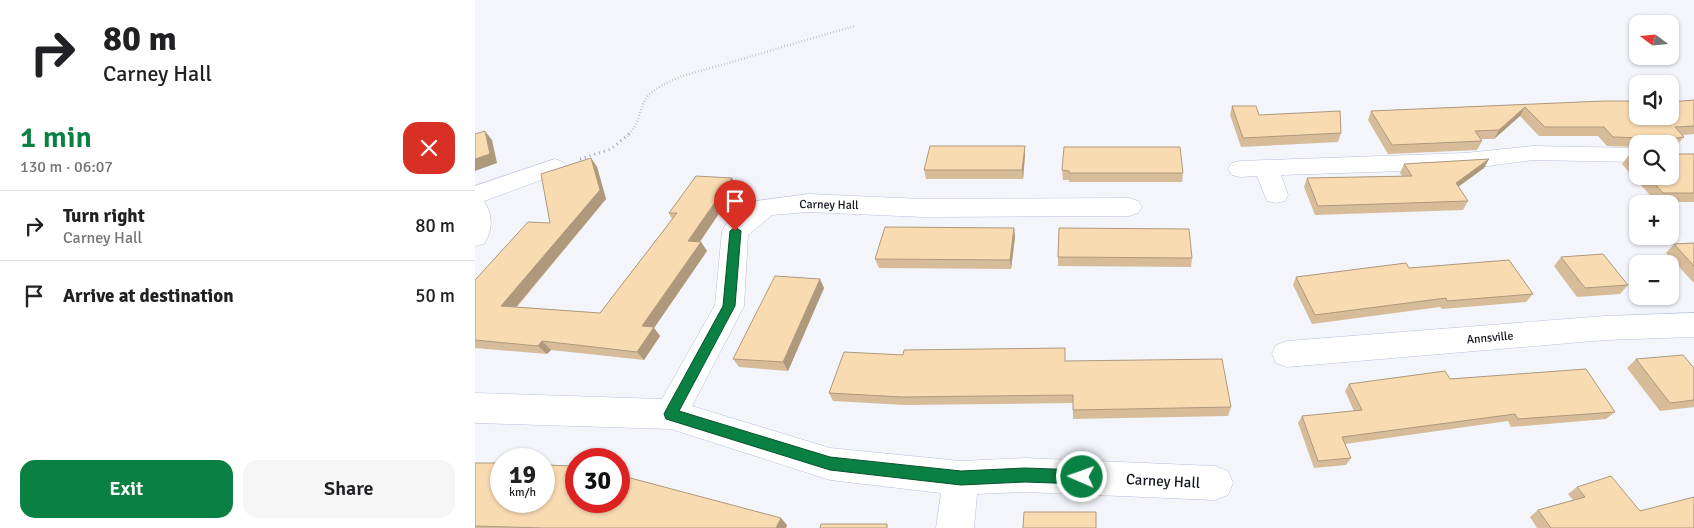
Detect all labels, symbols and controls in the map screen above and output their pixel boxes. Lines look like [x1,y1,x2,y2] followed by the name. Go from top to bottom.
[1629,15,1679,65] north arrow
[1629,15,1679,305] map controls
[103,17,177,60] text: 80 m
[20,20,85,85] icon: right
[103,60,212,87] text: Carney Hall
[1629,75,1679,125] button: sound
[20,119,92,156] text: 1 min
[403,122,455,174] button: close
[1629,135,1679,185] button: search
[20,157,113,177] text: 130 m · 06:07
[714,180,756,231] pin
[721,187,749,215] icon: arrive
[1629,195,1679,245] button: +
[799,197,859,213] street label: Carney Hall
[63,204,145,228] text: Turn right
[20,212,48,240] icon: right
[415,214,455,238] text: 80 m
[63,228,142,248] text: Carney Hall
[1629,255,1679,305] button: −
[20,282,48,310] icon: arrive
[63,284,234,308] text: Arrive at destination
[415,284,455,308] text: 50 m
[1466,328,1514,348] street label: Annsville
[565,448,630,513] speed limit sign: 30
[1055,450,1107,502] position arrow
[509,459,536,490] text: 19
[20,460,233,518] button: Exit
[243,460,455,518] button: Share
[1125,470,1201,492] street label: Carney Hall
[509,485,536,500] text: km/h

